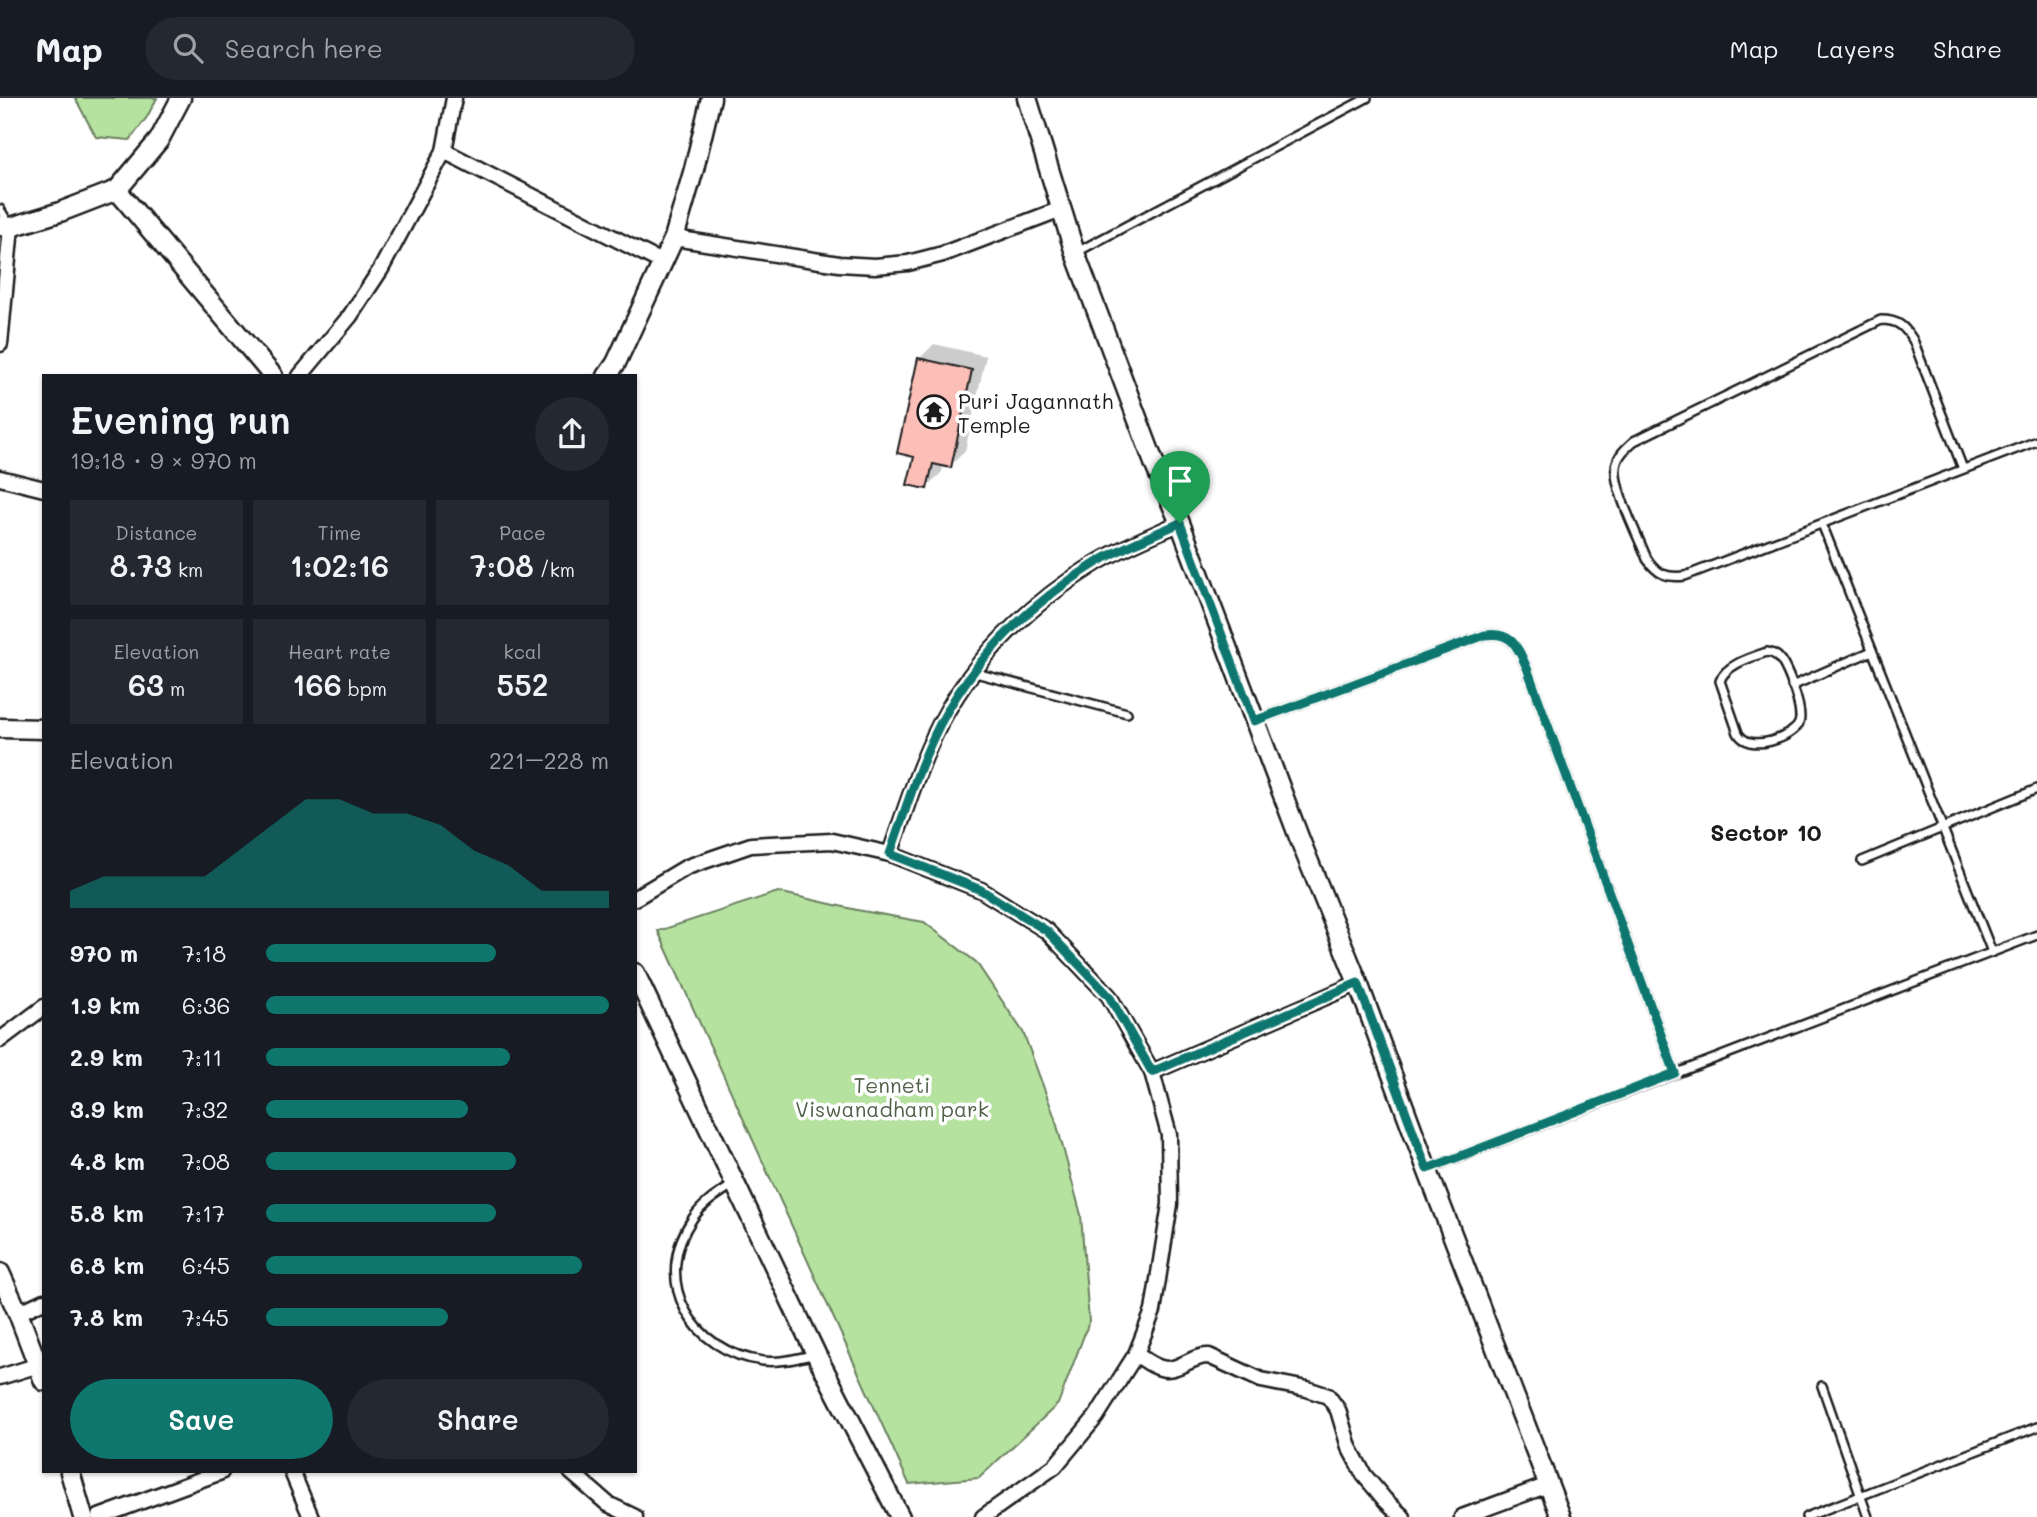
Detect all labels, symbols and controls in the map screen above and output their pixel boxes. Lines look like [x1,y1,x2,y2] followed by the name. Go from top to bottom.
[145,17,635,80] search box
[35,27,103,70] text: Map
[169,29,207,67] icon: search
[225,31,383,65] text: Search here
[1730,33,1778,64] text: Map
[1816,33,1895,64] text: Layers
[1933,33,2002,64] text: Share
[958,387,1113,438] place label: Puri Jagannath Temple
[915,393,953,431] temple icon: Puri Jagannath Temple
[70,394,291,444] text: Evening run
[535,397,609,471] button: share
[70,445,257,475] text: 19:18 · 9 × 970 m
[1150,451,1210,523] pin
[1161,462,1199,500] icon: arrive
[116,520,197,545] text: Distance
[318,520,361,545] text: Time
[499,520,546,545] text: Pace
[110,545,172,585] text: 8.73
[290,545,389,585] text: 1:02:16
[470,545,534,585] text: 7:08
[172,557,203,582] text: km
[534,557,575,582] text: /km
[114,639,199,664] text: Elevation
[288,639,391,664] text: Heart rate
[504,639,541,664] text: kcal
[128,664,164,704] text: 63
[292,664,342,704] text: 166
[497,664,548,704] text: 552
[164,676,185,701] text: m
[342,676,387,701] text: bpm
[70,745,173,775] text: Elevation
[489,745,609,775] text: 221–228 m
[1710,817,1822,847] district label: Sector 10
[70,938,138,968] text: 970 m
[182,938,226,968] text: 7:18
[70,990,140,1020] text: 1.9 km
[182,990,230,1020] text: 6:36
[70,1042,143,1072] text: 2.9 km
[182,1042,222,1072] text: 7:11
[795,1071,989,1122] park label: Tenneti Viswanadham park
[70,1094,144,1124] text: 3.9 km
[182,1094,228,1124] text: 7:32
[70,1146,145,1176] text: 4.8 km
[182,1146,230,1176] text: 7:08
[70,1198,144,1228] text: 5.8 km
[182,1198,225,1228] text: 7:17
[70,1250,144,1280] text: 6.8 km
[182,1250,230,1280] text: 6:45
[70,1302,143,1332] text: 7.8 km
[182,1302,229,1332] text: 7:45
[70,1379,333,1459] button: Save
[347,1379,609,1459] button: Share

